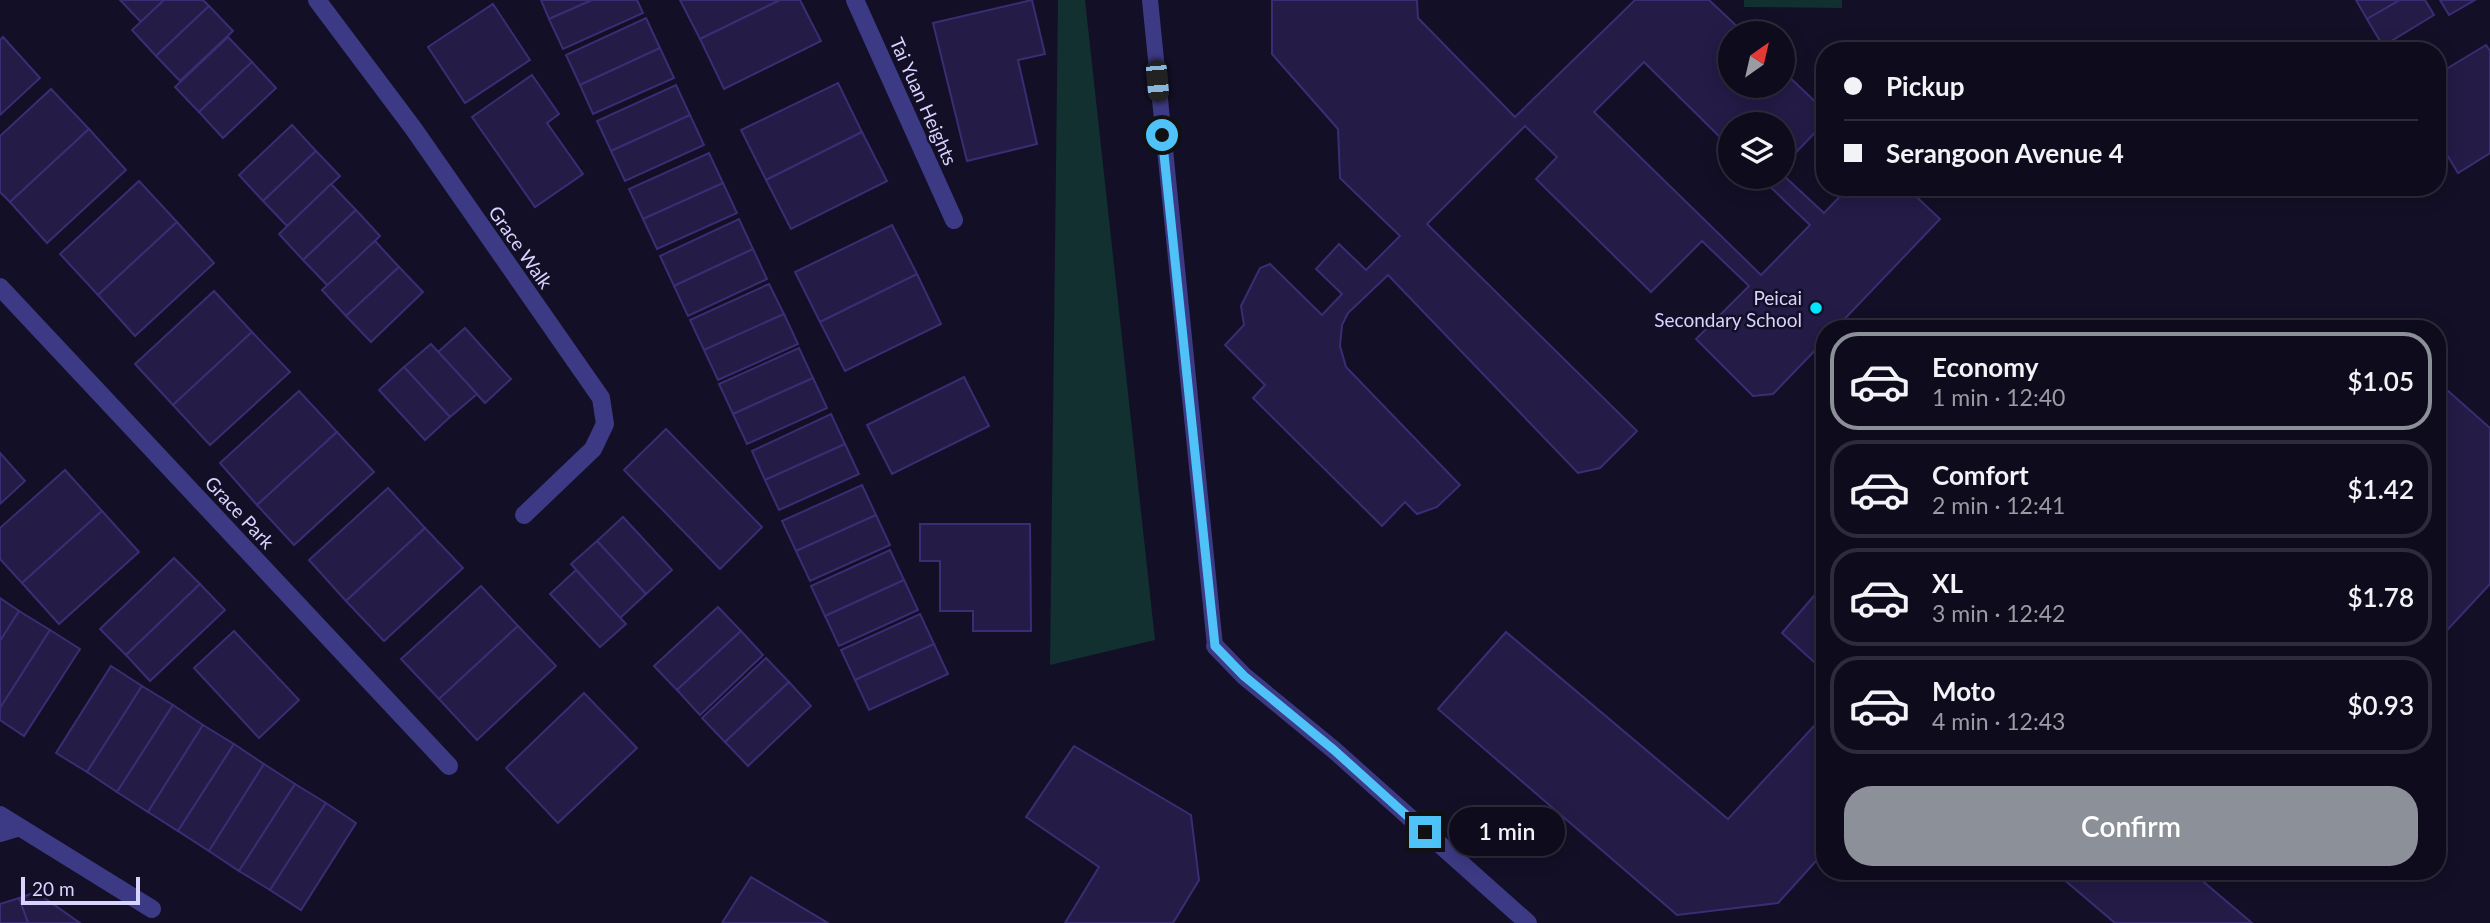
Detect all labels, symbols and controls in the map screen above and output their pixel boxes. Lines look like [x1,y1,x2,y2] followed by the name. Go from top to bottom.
[1718,21,1796,98] north arrow
[1718,21,1795,189] map controls
[886,34,962,168] street label: Tai Yuan Heights
[1145,59,1170,103] car
[1886,70,1965,102] text: Pickup
[1718,112,1795,189] button: layers
[1146,119,1178,151] route start
[1886,137,2124,169] text: Serangoon Avenue 4
[484,201,558,293] street label: Grace Walk
[1654,286,1802,331] place label: Peicai Secondary School
[1808,300,1824,316] marker: Peicai Secondary School
[1848,350,1911,413] icon: car
[1932,351,2038,383] text: Economy
[2348,365,2414,397] text: $1.05
[1932,383,2065,411] text: 1 min · 12:40
[1848,458,1911,521] icon: car
[1932,459,2029,491] text: Comfort
[201,471,280,553] street label: Grace Park
[2348,473,2414,505] text: $1.42
[1932,491,2065,519] text: 2 min · 12:41
[1848,566,1911,629] icon: car
[1932,567,1963,599] text: XL
[2348,581,2414,613] text: $1.78
[1932,599,2065,627] text: 3 min · 12:42
[1848,674,1911,737] icon: car
[1932,675,1995,707] text: Moto
[2348,689,2414,721] text: $0.93
[1932,707,2065,735] text: 4 min · 12:43
[1844,786,2418,866] button: Confirm
[1450,808,1565,856] callout: 1 min
[1409,816,1441,848] route end
[1479,817,1535,845] text: 1 min
[21,874,140,906] scale bar
[32,877,75,900] text: 20 m

